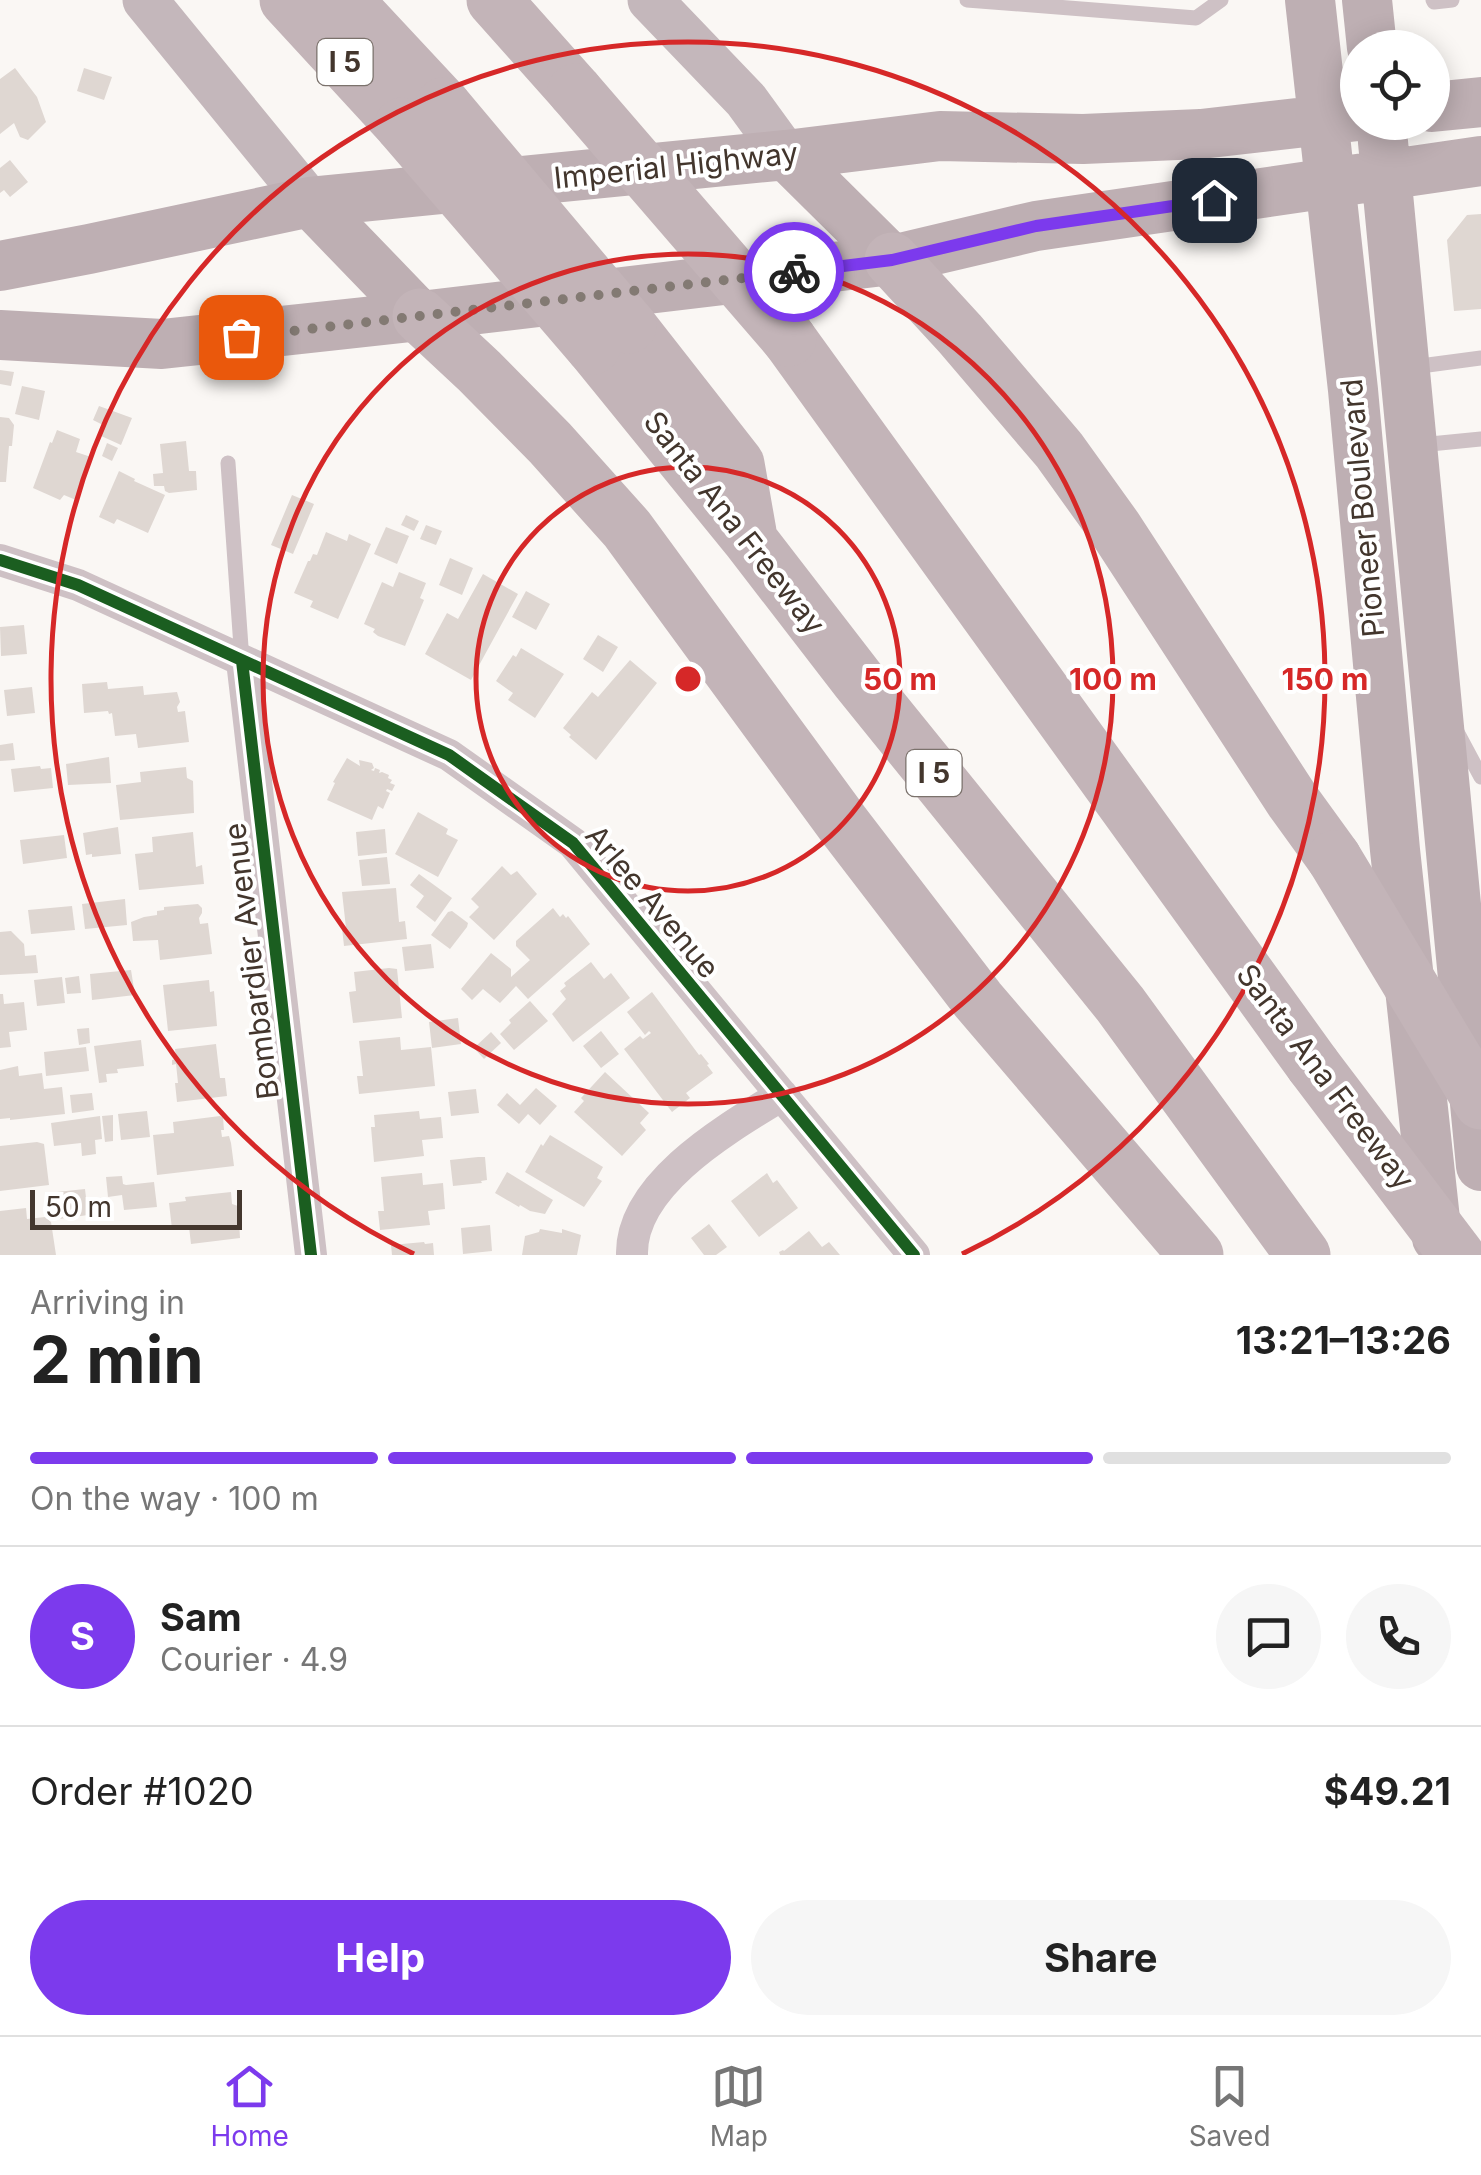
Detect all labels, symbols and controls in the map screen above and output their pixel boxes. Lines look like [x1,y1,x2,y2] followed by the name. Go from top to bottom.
[1340,30,1450,140] map controls
[1340,30,1450,140] button: locate
[318,39,372,85] road number: I 5
[552,134,800,196] street label: Imperial Highway
[1172,158,1257,243] pin
[1187,173,1242,228] icon: home
[744,222,844,322] courier
[767,245,822,300] icon: bike
[199,295,284,380] pin
[214,310,269,365] icon: bag
[1333,377,1391,639] street label: Pioneer Boulevard
[637,404,833,641] street label: Santa Ana Freeway
[670,661,706,697] centre of rings
[863,661,937,697] text: 50 m
[1069,661,1157,697] text: 100 m
[1282,661,1368,697] text: 150 m
[906,750,962,796] road number: I 5
[578,818,727,985] street label: Arlee Avenue
[216,821,286,1101] street label: Bombardier Avenue
[1229,957,1422,1196] street label: Santa Ana Freeway
[30,1185,242,1230] scale bar
[45,1190,112,1224] text: 50 m
[30,1283,185,1322] text: Arriving in
[1236,1317,1451,1363] text: 13:21–13:26
[30,1320,204,1399] text: 2 min
[30,1479,319,1518] text: On the way · 100 m
[1216,1584,1321,1689] button: chat
[1346,1584,1451,1689] button: phone
[160,1594,242,1640] text: Sam
[70,1613,95,1659] text: S
[160,1640,348,1679] text: Courier · 4.9
[30,1768,254,1814] text: Order #1020
[1324,1768,1451,1814] text: $49.21
[30,1900,731,2015] button: Help
[751,1900,1451,2015] button: Share
[210,2059,289,2153] tab: Home
[710,2059,768,2153] tab: Map
[1189,2059,1271,2153] tab: Saved

